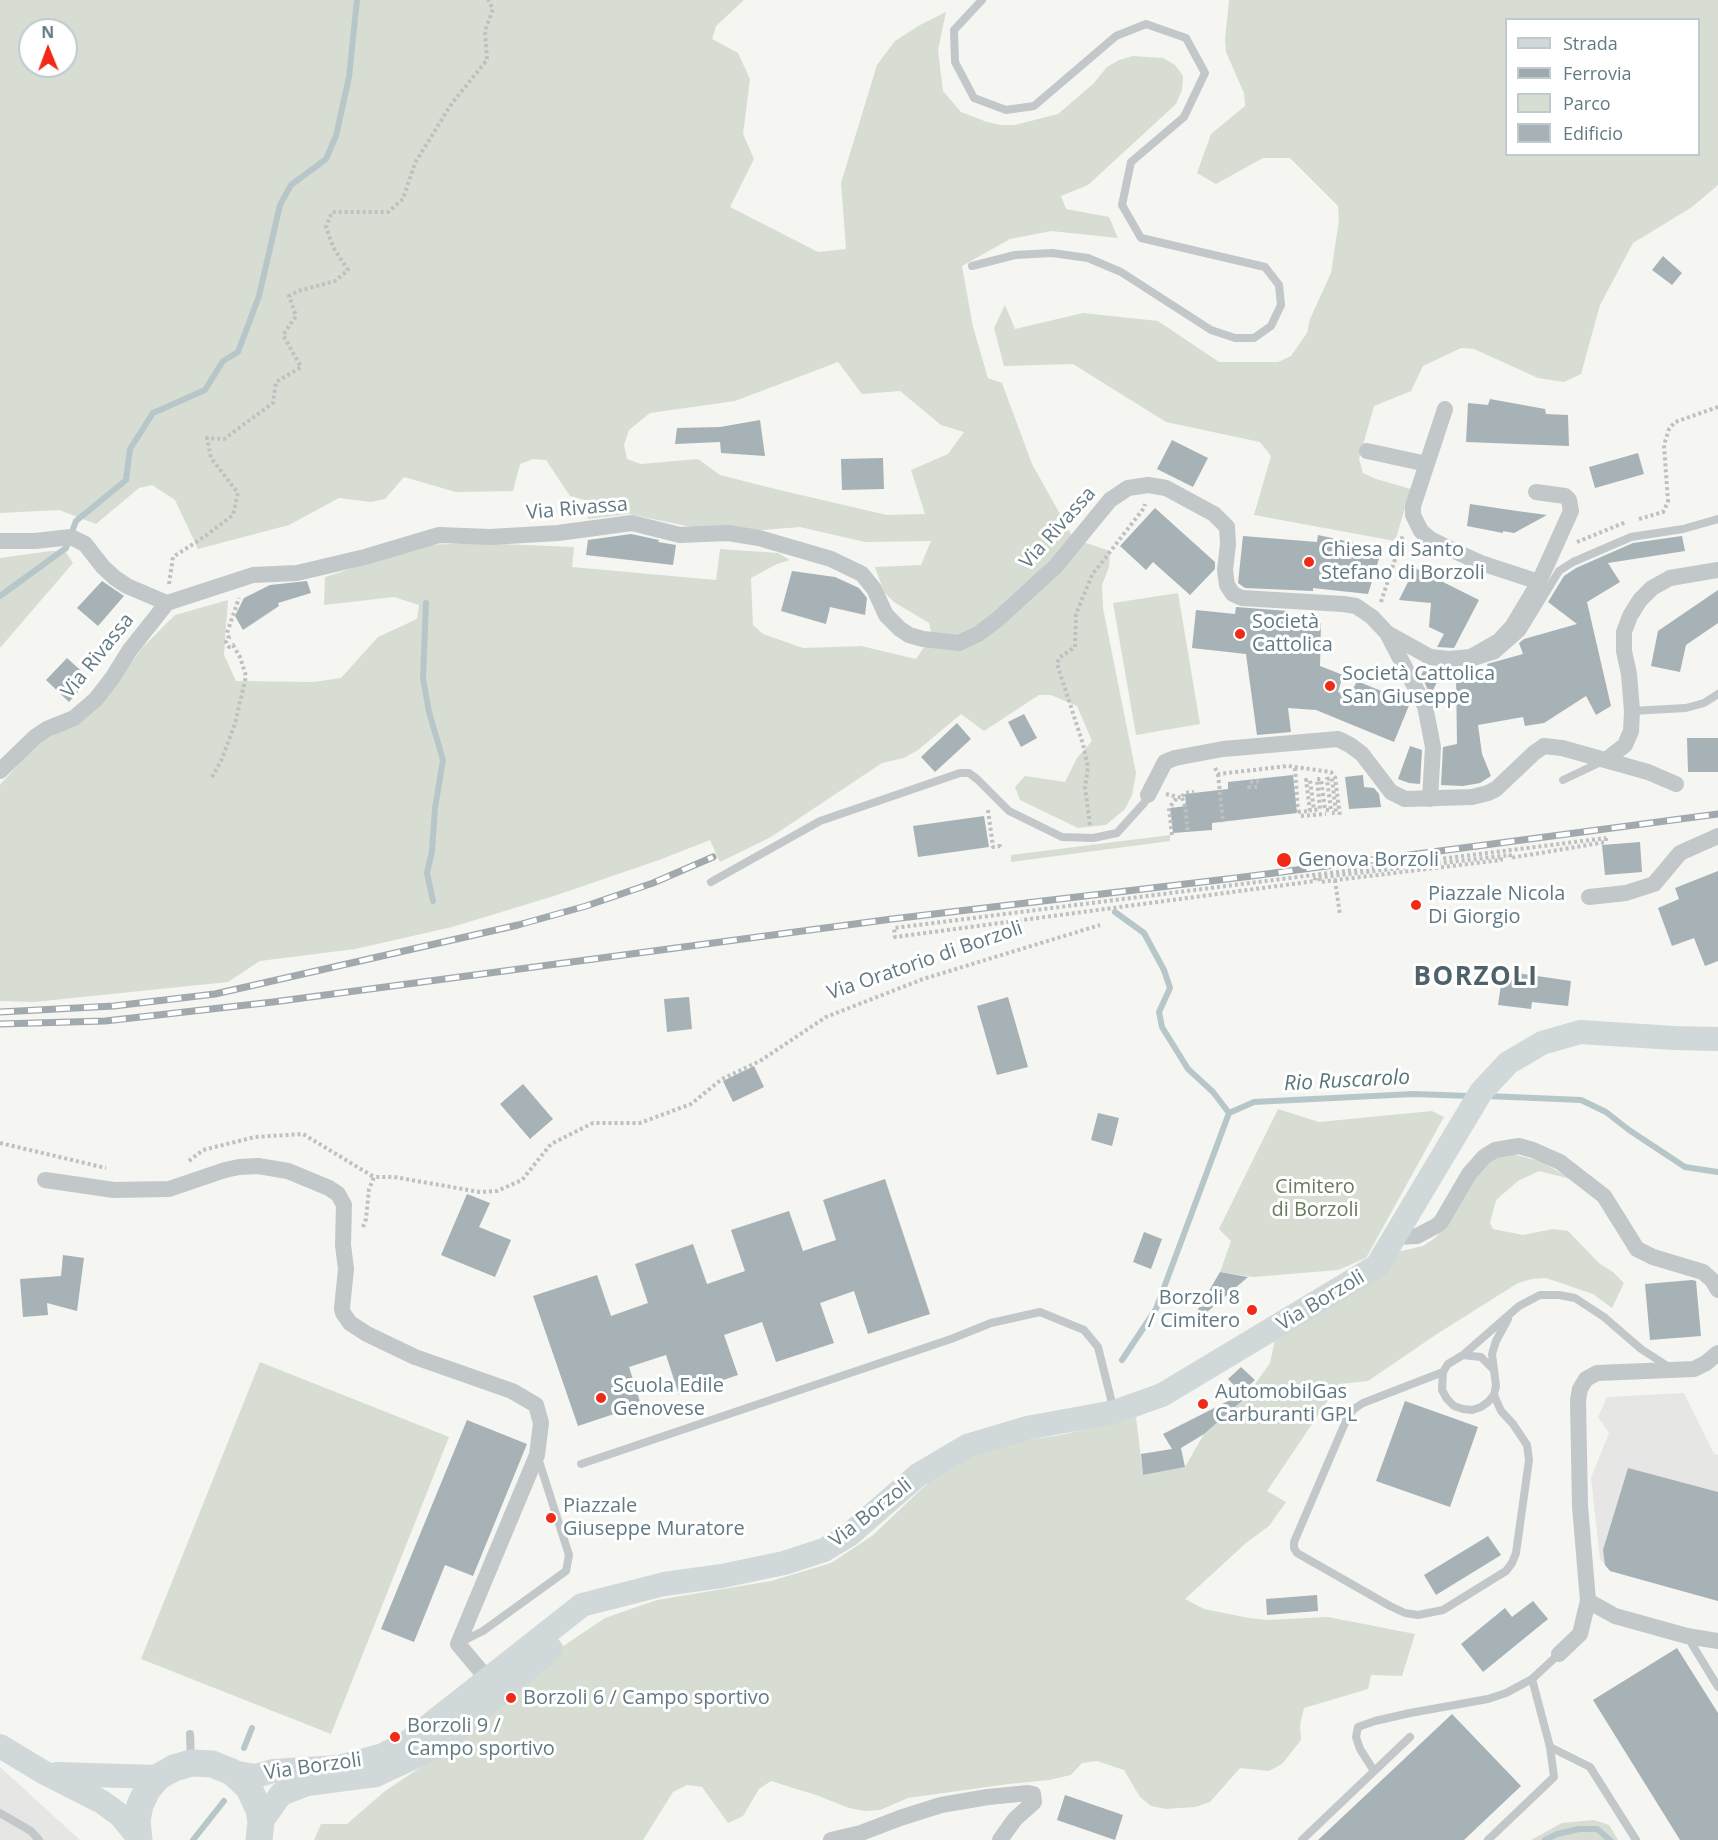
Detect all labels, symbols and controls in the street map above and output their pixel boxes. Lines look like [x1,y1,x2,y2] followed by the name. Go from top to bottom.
[18,18,78,78] north arrow
[1505,18,1700,156] legend
[41,21,54,43] text: N
[1563,31,1618,55] text: Strada
[1563,61,1631,85] text: Ferrovia
[1563,91,1611,115] text: Parco
[1563,121,1623,145] text: Edificio
[1015,482,1101,574] street label: Via Rivassa
[525,493,629,525] street label: Via Rivassa
[1321,538,1485,585] place label: Chiesa di Santo Stefano di Borzoli
[1302,555,1316,569] marker: Chiesa di Santo Stefano di Borzoli
[57,609,139,703] street label: Via Rivassa
[1252,610,1333,657] place label: Società Cattolica
[1233,627,1247,641] marker: Società Cattolica
[1342,662,1495,709] place label: Società Cattolica San Giuseppe
[1323,679,1337,693] marker: Società Cattolica San Giuseppe
[1298,848,1439,872] place label: Genova Borzoli
[1275,851,1293,869] marker: Genova Borzoli
[1428,882,1565,929] place label: Piazzale Nicola Di Giorgio
[1409,898,1423,912] marker: Piazzale Nicola Di Giorgio
[824,916,1026,1006] street label: Via Oratorio di Borzoli
[1414,962,1538,994] district label: BORZOLI
[1283,1065,1411,1097] water label: Rio Ruscarolo
[1271,1175,1359,1222] park label: Cimitero di Borzoli
[1273,1266,1369,1336] street label: Via Borzoli
[1148,1286,1240,1333] place label: Borzoli 8 / Cimitero
[1245,1303,1259,1317] marker: Borzoli 8 / Cimitero
[613,1374,724,1421] place label: Scuola Edile Genovese
[1215,1380,1357,1427] place label: AutomobilGas Carburanti GPL
[594,1391,608,1405] marker: Scuola Edile Genovese
[1196,1397,1210,1411] marker: AutomobilGas Carburanti GPL
[825,1473,917,1553] street label: Via Borzoli
[563,1494,745,1541] place label: Piazzale Giuseppe Muratore
[544,1511,558,1525] marker: Piazzale Giuseppe Muratore
[523,1686,770,1710] place label: Borzoli 6 / Campo sportivo
[504,1691,518,1705] marker: Borzoli 6 / Campo sportivo
[407,1714,555,1761] place label: Borzoli 9 / Campo sportivo
[388,1730,402,1744] marker: Borzoli 9 / Campo sportivo
[263,1748,363,1786] street label: Via Borzoli

